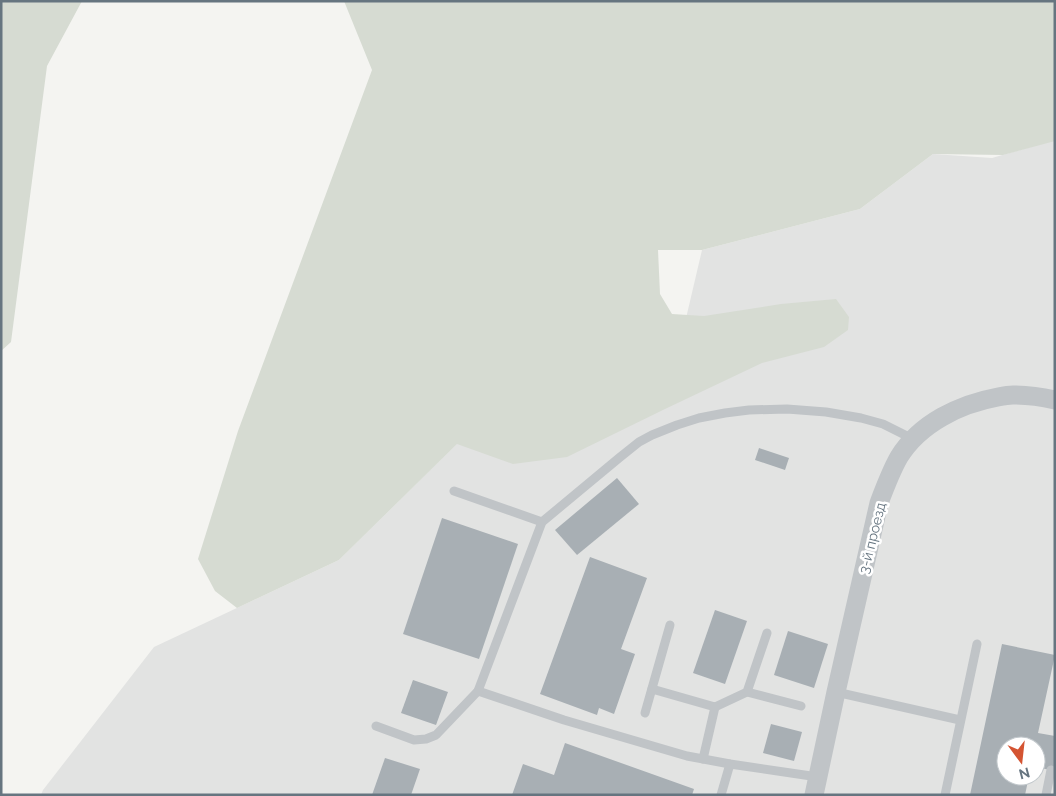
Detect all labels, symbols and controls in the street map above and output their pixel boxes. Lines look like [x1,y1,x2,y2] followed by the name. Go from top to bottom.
[855,501,889,575] street label: 3-й проезд
[996,736,1046,786] north arrow
[1017,764,1032,783] text: N

